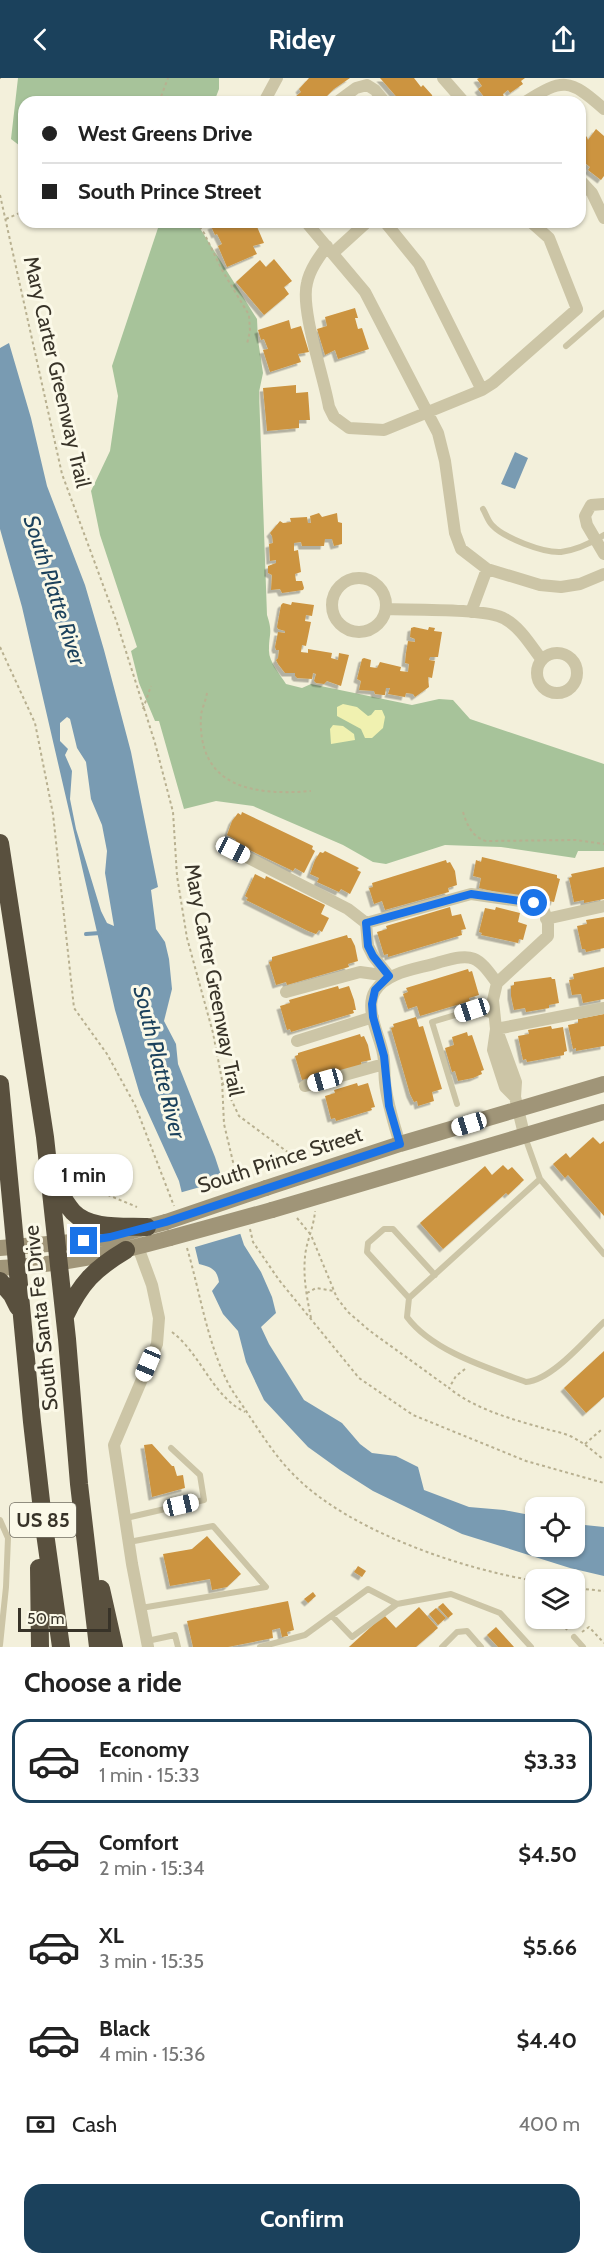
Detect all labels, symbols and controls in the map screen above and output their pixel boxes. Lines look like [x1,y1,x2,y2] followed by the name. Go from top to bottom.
[24,23,57,56] icon: back
[269,23,335,56] text: Ridey
[547,23,580,56] icon: share
[78,120,252,147] text: West Greens Drive
[78,178,261,205] text: South Prince Street
[19,254,96,490] street label: Mary Carter Greenway Trail
[18,512,92,670] water label: South Platte River
[213,834,253,866] car
[180,861,249,1098] street label: Mary Carter Greenway Trail
[520,889,547,916] route start
[128,983,192,1142] water label: South Platte River
[452,996,492,1024] car
[305,1066,345,1094] car
[449,1110,489,1138] car
[194,1121,365,1198] street label: South Prince Street
[34,1154,134,1196] callout: 1 min
[61,1163,106,1187] text: 1 min
[18,1224,63,1412] street label: South Santa Fe Drive
[70,1227,97,1254] route end
[133,1344,163,1384] car
[161,1492,201,1518] car
[525,1497,585,1629] map controls
[525,1497,585,1557] button: locate
[10,1503,76,1537] road number: US 85
[525,1569,585,1629] button: layers
[18,1605,111,1632] scale bar
[27,1609,64,1628] text: 50 m
[24,1666,182,1699] text: Choose a ride
[27,1734,81,1788] icon: car
[99,1736,189,1763] text: Economy
[524,1748,577,1775] text: $3.33
[99,1763,200,1787] text: 1 min · 15:33
[27,1827,81,1881] icon: car
[99,1829,178,1856] text: Comfort
[518,1841,577,1868] text: $4.50
[99,1856,205,1880] text: 2 min · 15:34
[27,1920,81,1974] icon: car
[99,1922,124,1949] text: XL
[523,1934,577,1961] text: $5.66
[99,1949,204,1973] text: 3 min · 15:35
[27,2013,81,2067] icon: car
[99,2015,150,2042] text: Black
[517,2027,577,2054] text: $4.40
[99,2042,205,2066] text: 4 min · 15:36
[24,2108,57,2141] icon: cash
[72,2111,117,2138] text: Cash
[518,2112,580,2136] text: 400 m
[24,2184,580,2253] button: Confirm

